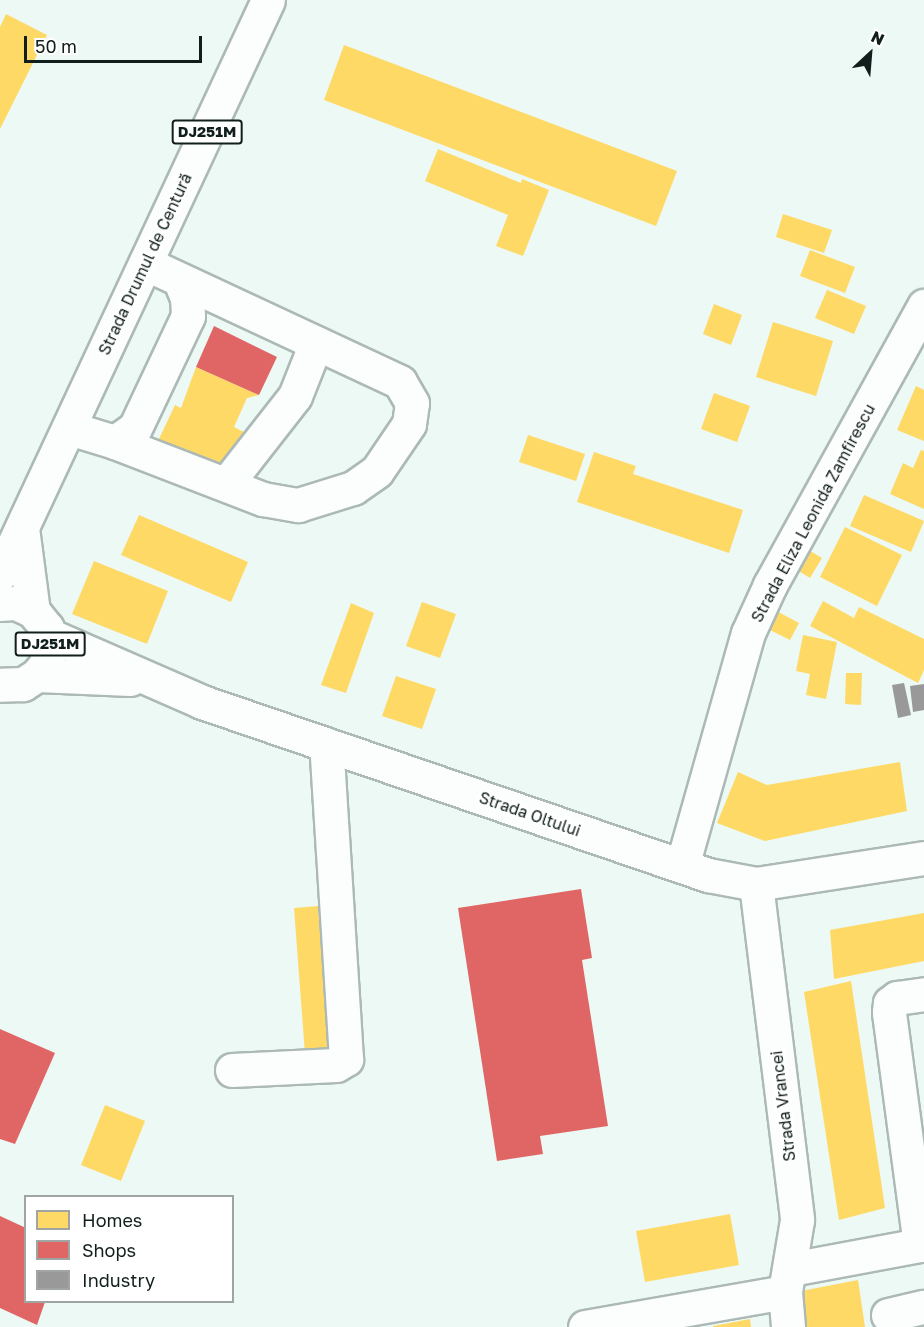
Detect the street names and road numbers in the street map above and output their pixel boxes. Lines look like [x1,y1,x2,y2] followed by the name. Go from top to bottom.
[171,120,243,144] road number: DJ251M
[94,170,196,358] street label: Strada Drumul de Centură
[747,400,879,626] street label: Strada Eliza Leonida Zamfirescu
[14,632,86,656] road number: DJ251M
[477,788,583,840] street label: Strada Oltului
[767,1049,799,1163] street label: Strada Vrancei

